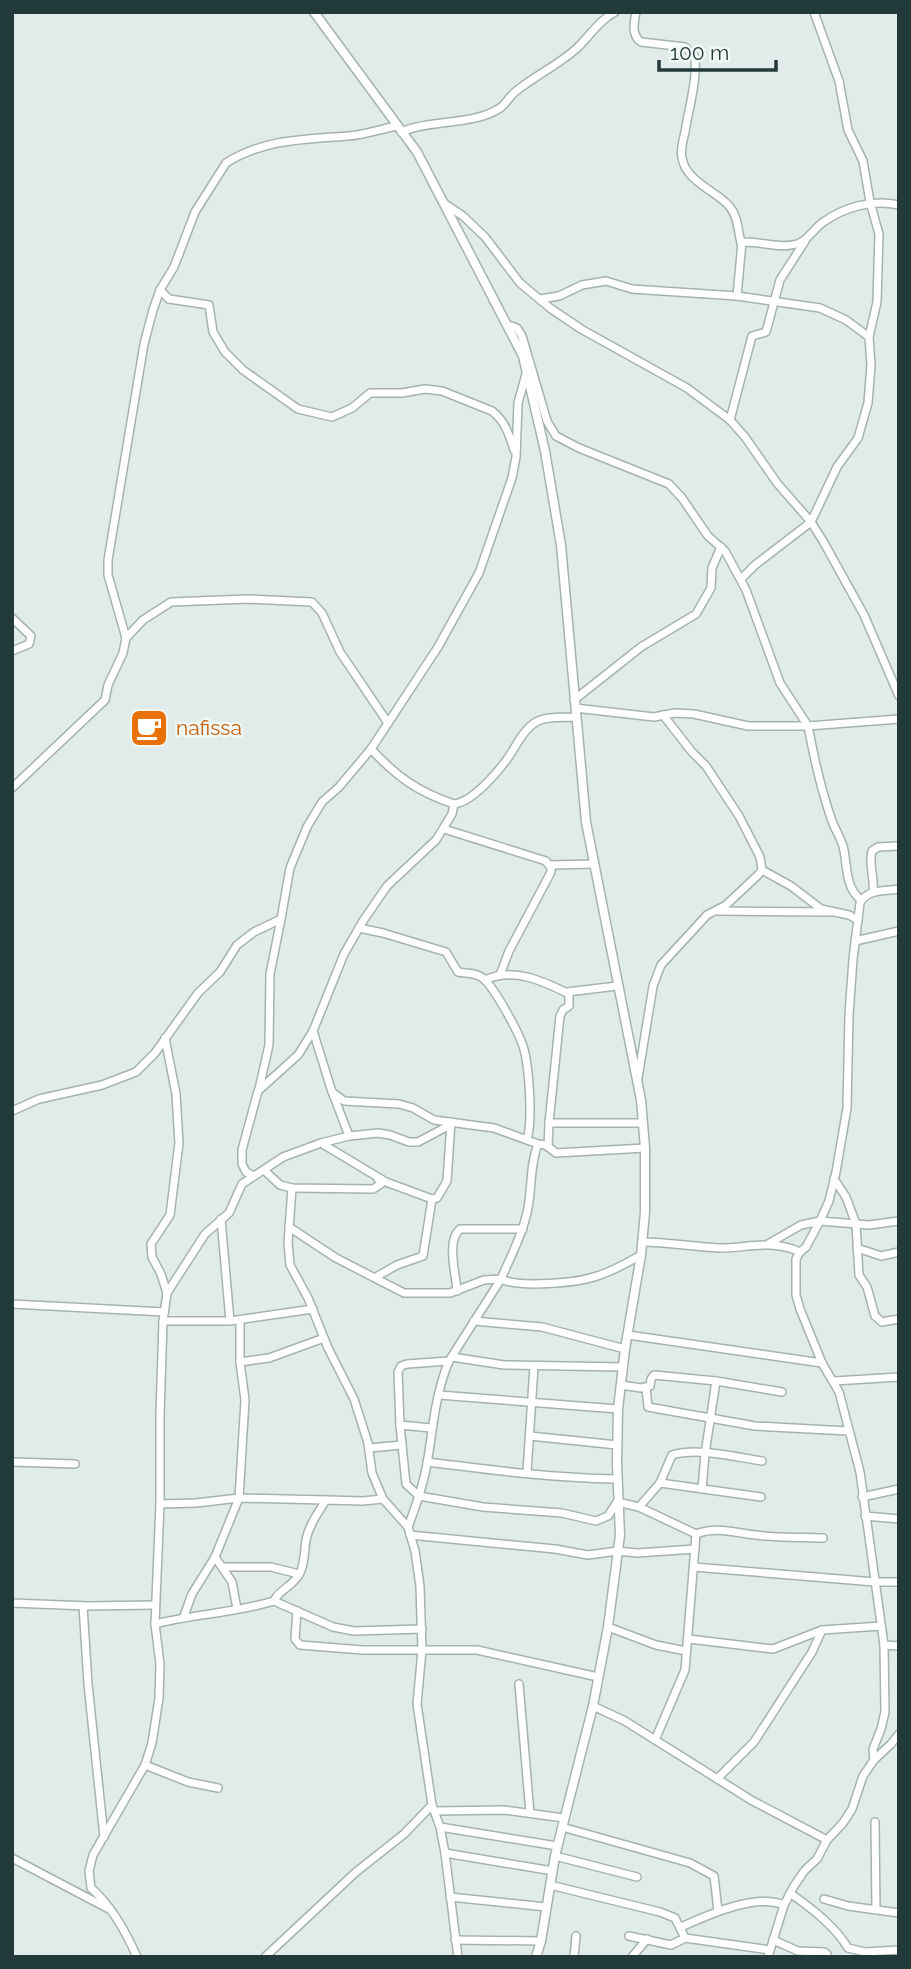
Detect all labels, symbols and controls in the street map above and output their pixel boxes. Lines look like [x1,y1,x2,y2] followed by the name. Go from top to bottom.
[659,28,776,72] scale bar
[670,40,729,65] text: 100 m
[128,707,170,749] cafe icon: nafissa
[176,715,242,740] place label: nafissa

